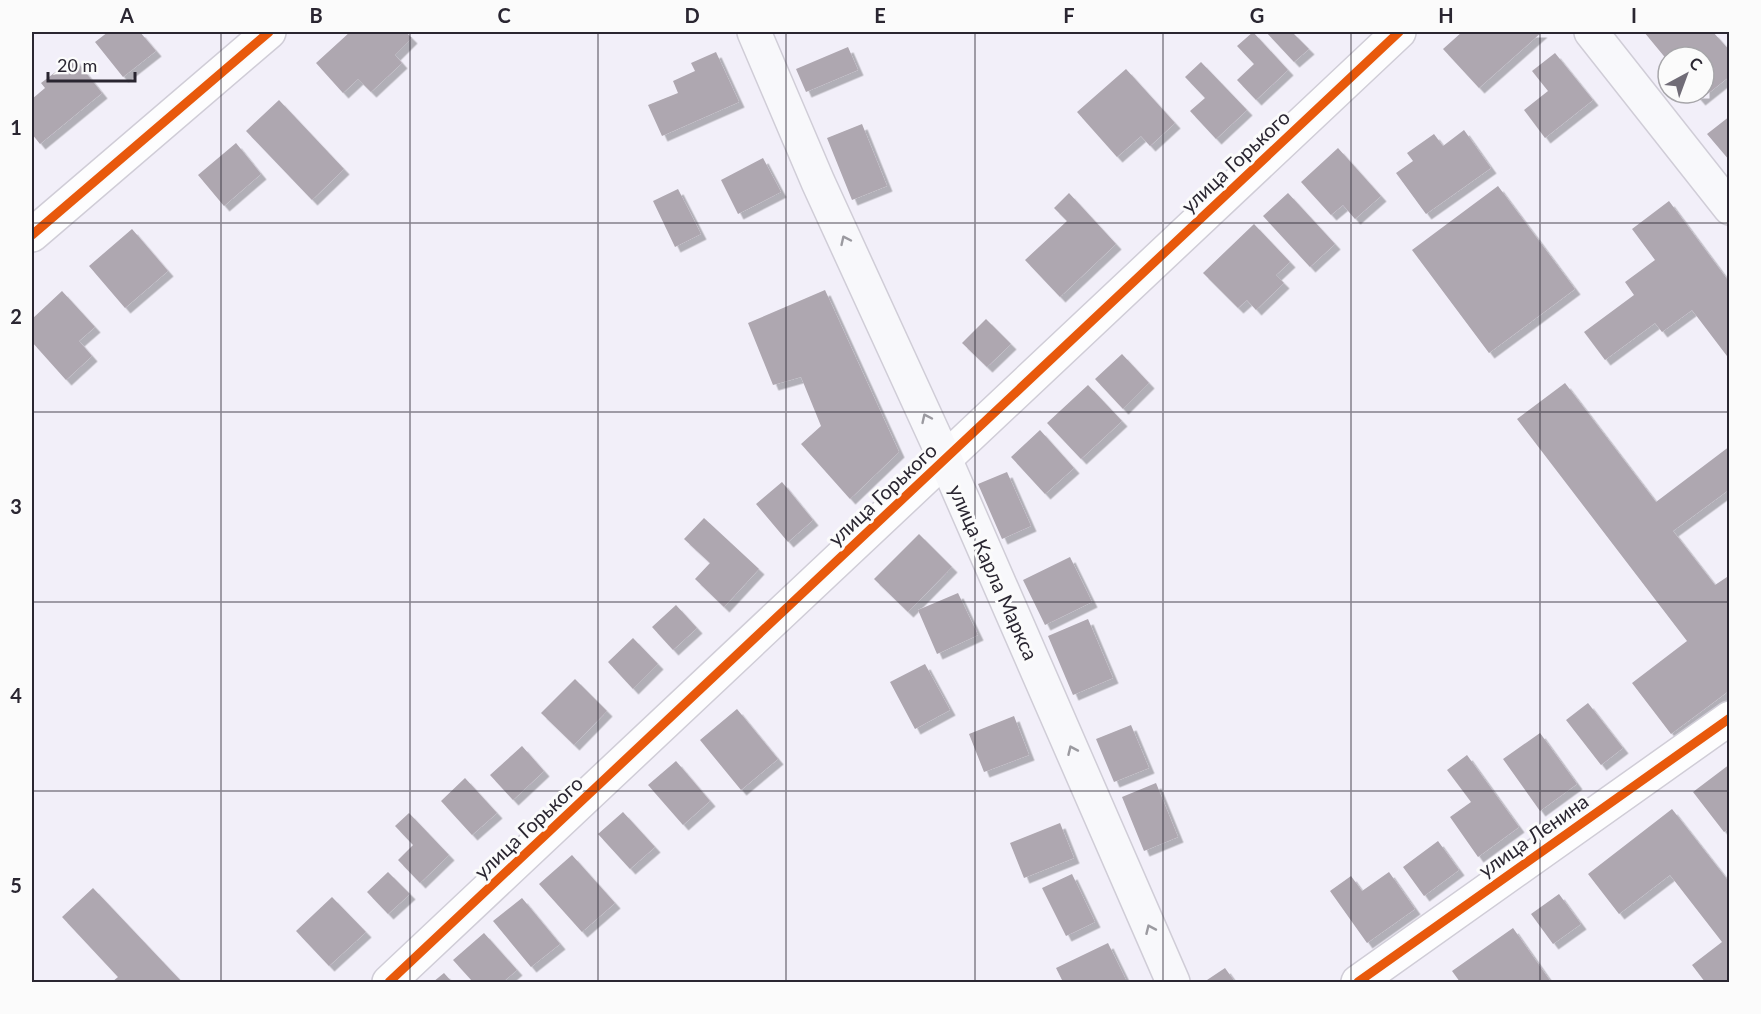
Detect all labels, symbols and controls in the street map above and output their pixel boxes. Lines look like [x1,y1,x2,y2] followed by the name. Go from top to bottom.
[119,3,134,27] text: A
[309,3,323,27] text: B
[497,3,511,27] text: C
[684,3,700,27] text: D
[874,3,886,27] text: E
[1063,3,1075,27] text: F
[1250,3,1264,27] text: G
[1438,3,1454,27] text: H
[1631,3,1637,27] text: I
[48,45,135,83] scale bar
[1656,45,1716,105] north arrow
[1686,53,1707,74] text: С
[57,54,97,76] text: 20 m
[1176,105,1294,217] street label: улица Горького
[10,115,22,139] text: 1
[840,236,852,247] one-way arrow
[10,304,22,328] text: 2
[921,413,933,424] one-way arrow
[823,438,941,550] street label: улица Горького
[945,481,1043,663] street label: улица Карла Маркса
[10,494,22,518] text: 3
[10,683,22,707] text: 4
[1067,746,1079,757] one-way arrow
[469,771,587,883] street label: улица Горького
[1473,788,1593,882] street label: улица Ленина
[10,873,22,897] text: 5
[1145,924,1157,935] one-way arrow

